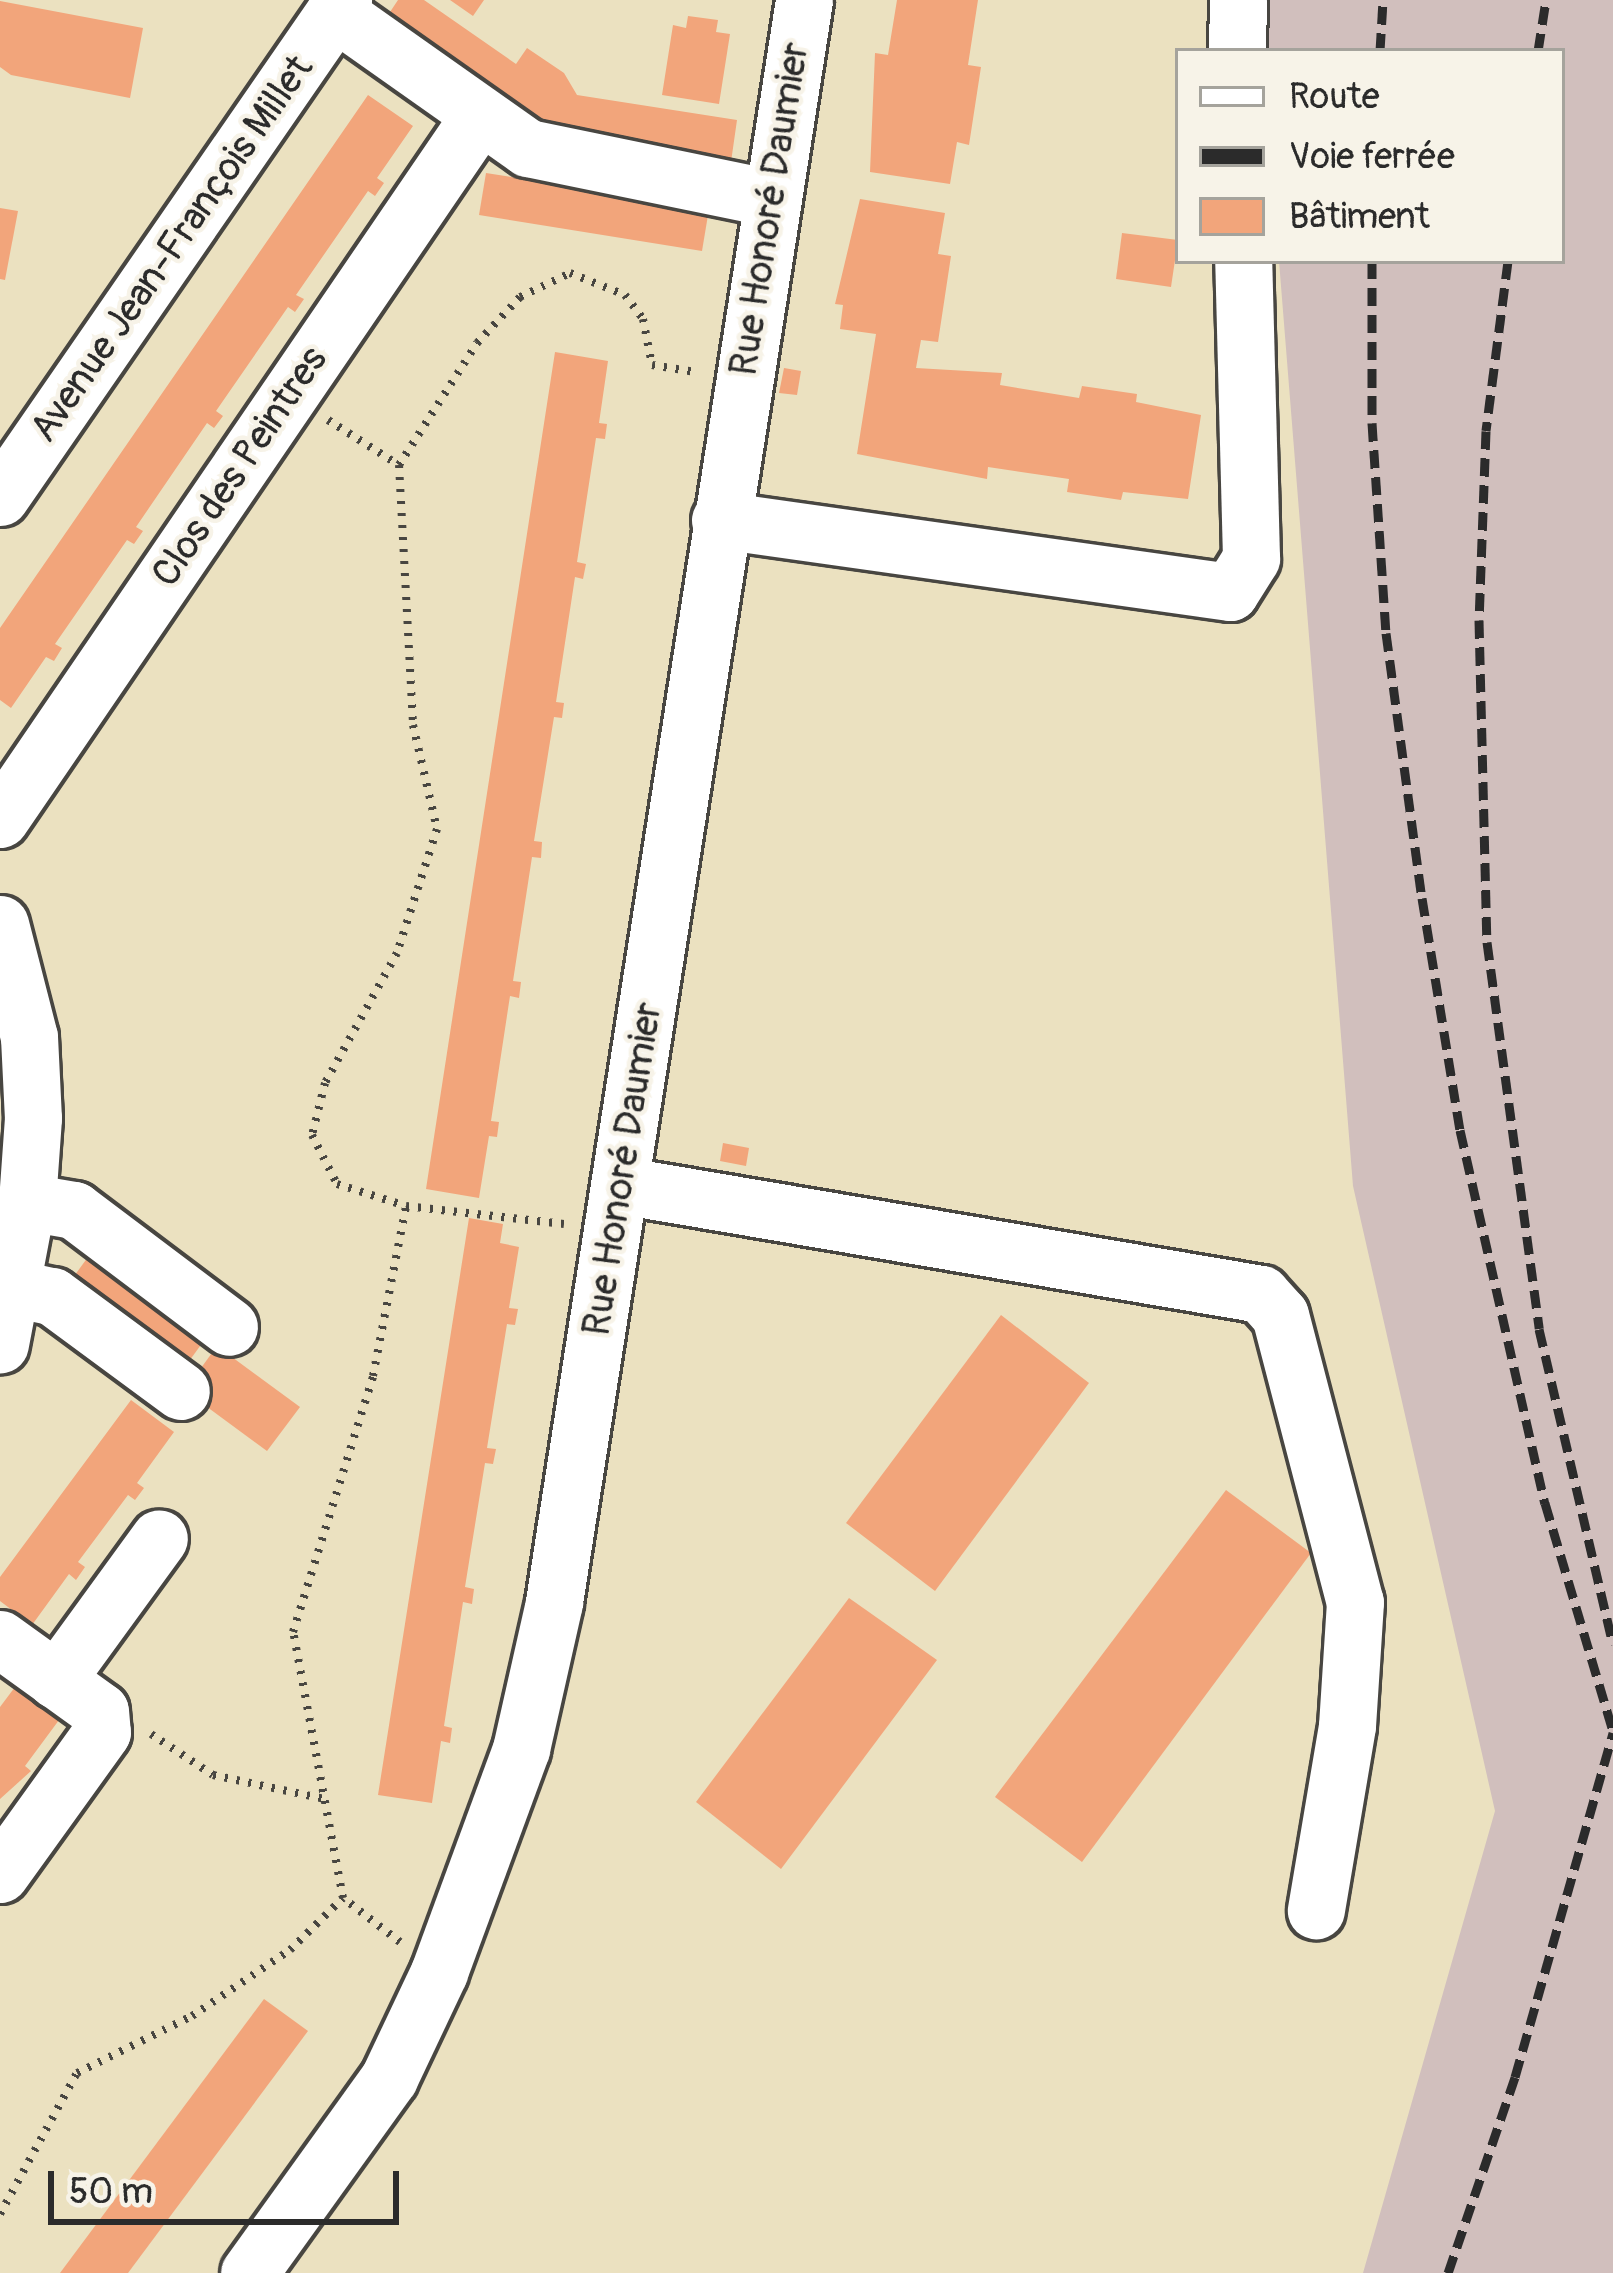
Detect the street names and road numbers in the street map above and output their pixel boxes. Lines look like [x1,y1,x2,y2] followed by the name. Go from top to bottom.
[721,39,819,379] street label: Rue Honoré Daumier
[21,47,323,451] street label: Avenue Jean-François Millet
[143,338,337,596] street label: Clos des Peintres
[574,999,672,1339] street label: Rue Honoré Daumier

